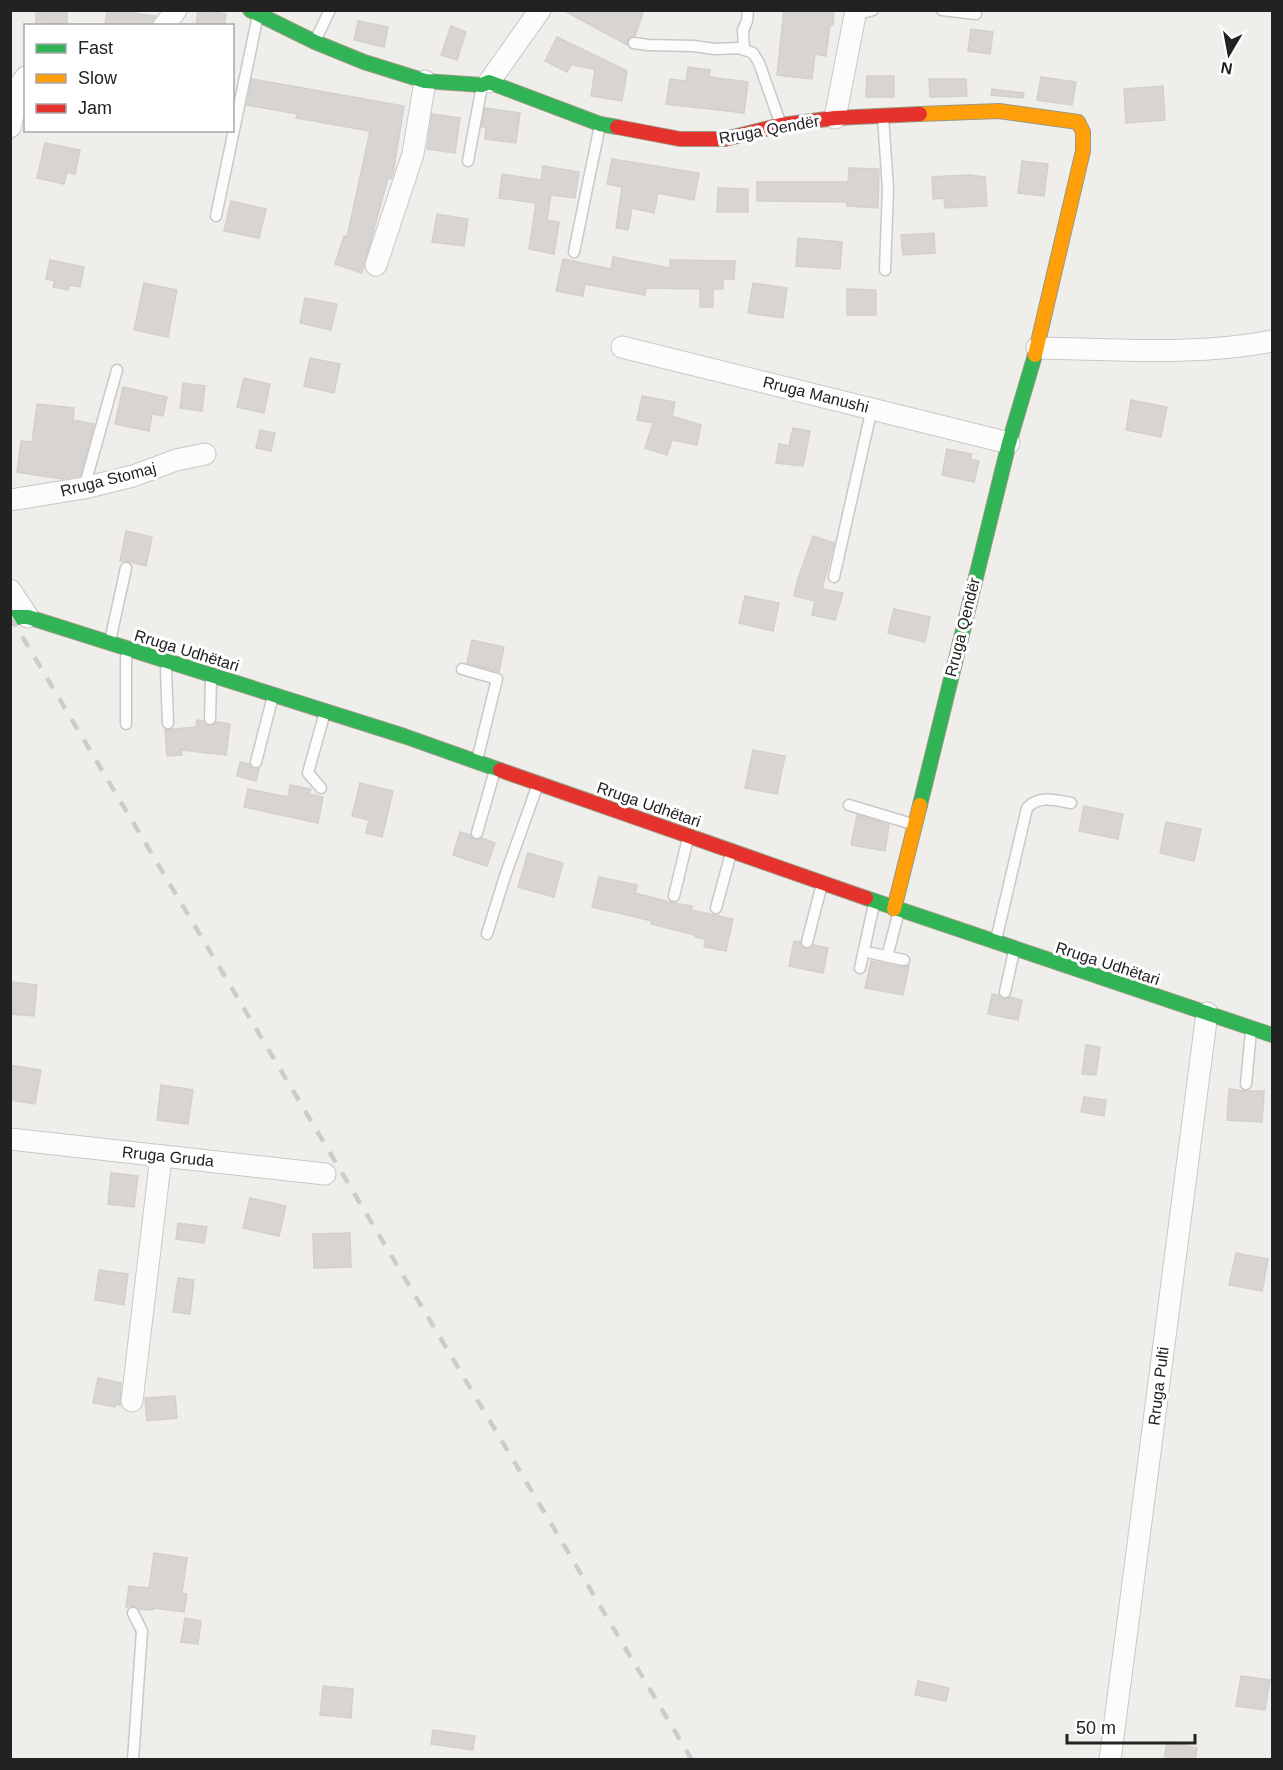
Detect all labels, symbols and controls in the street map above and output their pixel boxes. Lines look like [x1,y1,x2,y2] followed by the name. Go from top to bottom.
[24,24,234,132] legend
[1199,24,1259,84] north arrow
[78,38,113,58] text: Fast
[1219,59,1234,78] text: N
[78,68,118,88] text: Slow
[78,98,112,118] text: Jam
[718,112,821,147] street label: Rruga Qendër
[761,373,871,416] street label: Rruga Manushi
[59,459,158,500] street label: Rruga Stomaj
[942,575,983,678] street label: Rruga Qendër
[132,626,241,674] street label: Rruga Udhëtari
[595,779,703,830] street label: Rruga Udhëtari
[1054,939,1162,988] street label: Rruga Udhëtari
[121,1143,215,1170] street label: Rruga Gruda
[1145,1346,1172,1426] street label: Rruga Pulti
[1067,1707,1194,1745] scale bar
[1076,1718,1116,1738] text: 50 m

